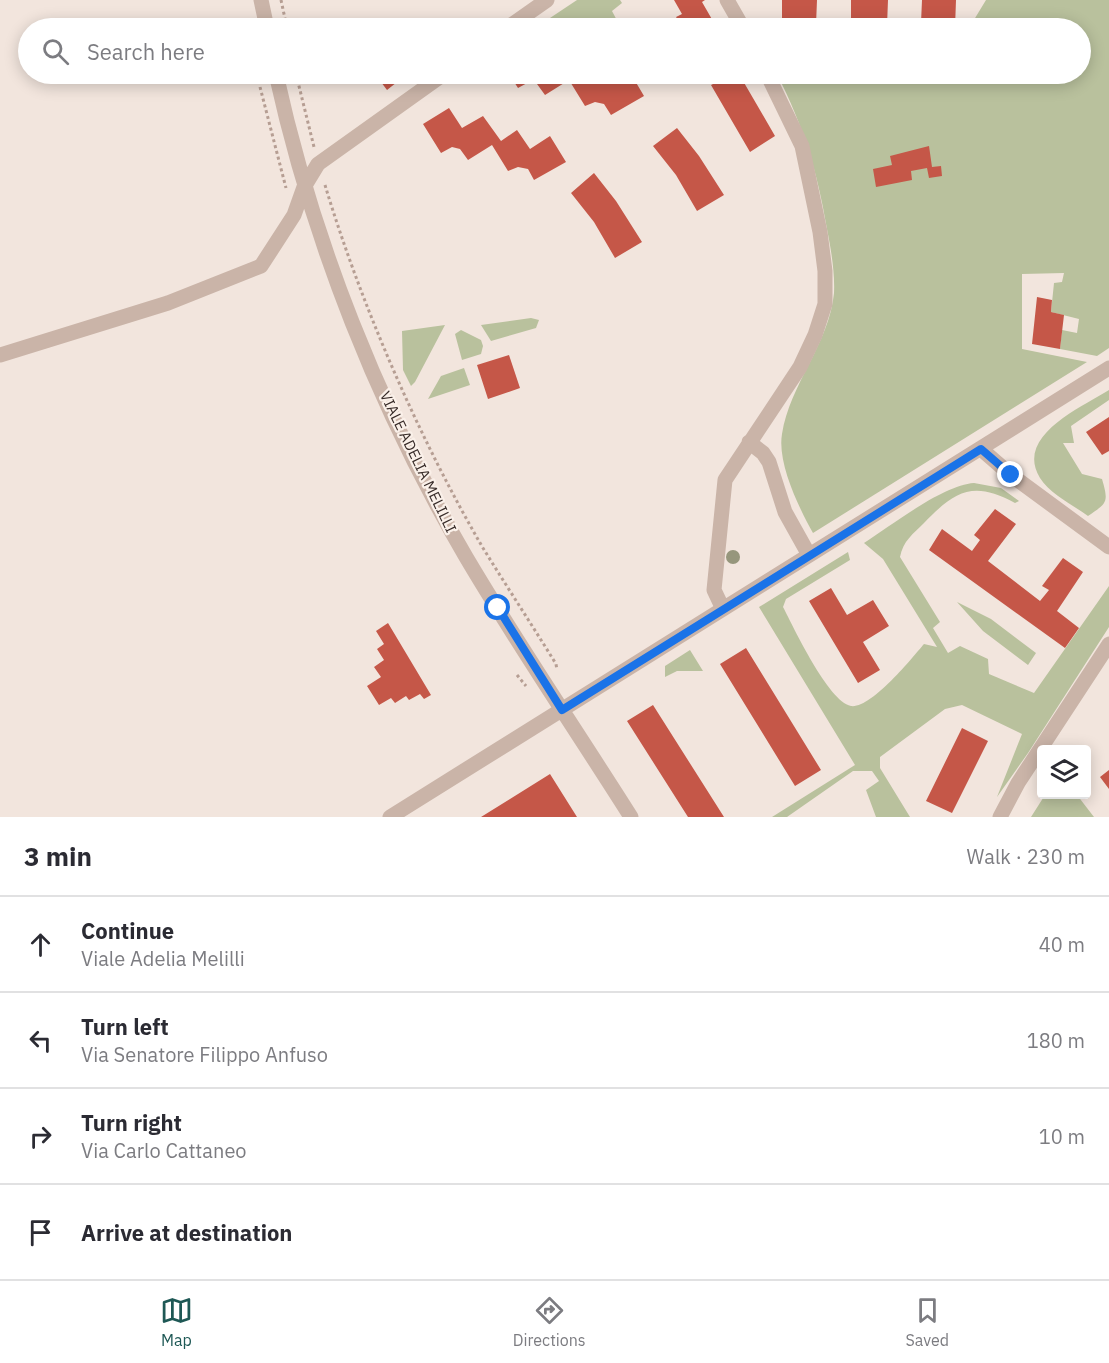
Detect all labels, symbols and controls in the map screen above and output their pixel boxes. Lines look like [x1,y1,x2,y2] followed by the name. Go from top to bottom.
[18,18,1091,84] search box
[39,35,72,68] icon: search
[87,37,205,66] text: Search here
[376,388,461,536] street label: VIALE ADELIA MELILLI
[997,461,1023,487] route end
[484,594,510,620] route start
[1037,745,1091,799] map controls
[1037,745,1091,799] button: layers
[24,839,92,873] text: 3 min
[967,843,1085,870] text: Walk · 230 m
[81,916,174,945] text: Continue
[24,928,57,961] icon: ahead
[1039,931,1085,958] text: 40 m
[81,945,245,972] text: Viale Adelia Melilli
[81,1012,169,1041] text: Turn left
[24,1024,57,1057] icon: left
[1027,1027,1085,1054] text: 180 m
[81,1041,328,1068] text: Via Senatore Filippo Anfuso
[81,1108,182,1137] text: Turn right
[24,1120,57,1153] icon: right
[1039,1123,1085,1150] text: 10 m
[81,1137,247,1164] text: Via Carlo Cattaneo
[24,1216,57,1249] icon: arrive
[81,1218,292,1247] text: Arrive at destination
[160,1294,193,1350] tab: Map
[513,1294,586,1350] tab: Directions
[906,1294,949,1350] tab: Saved

